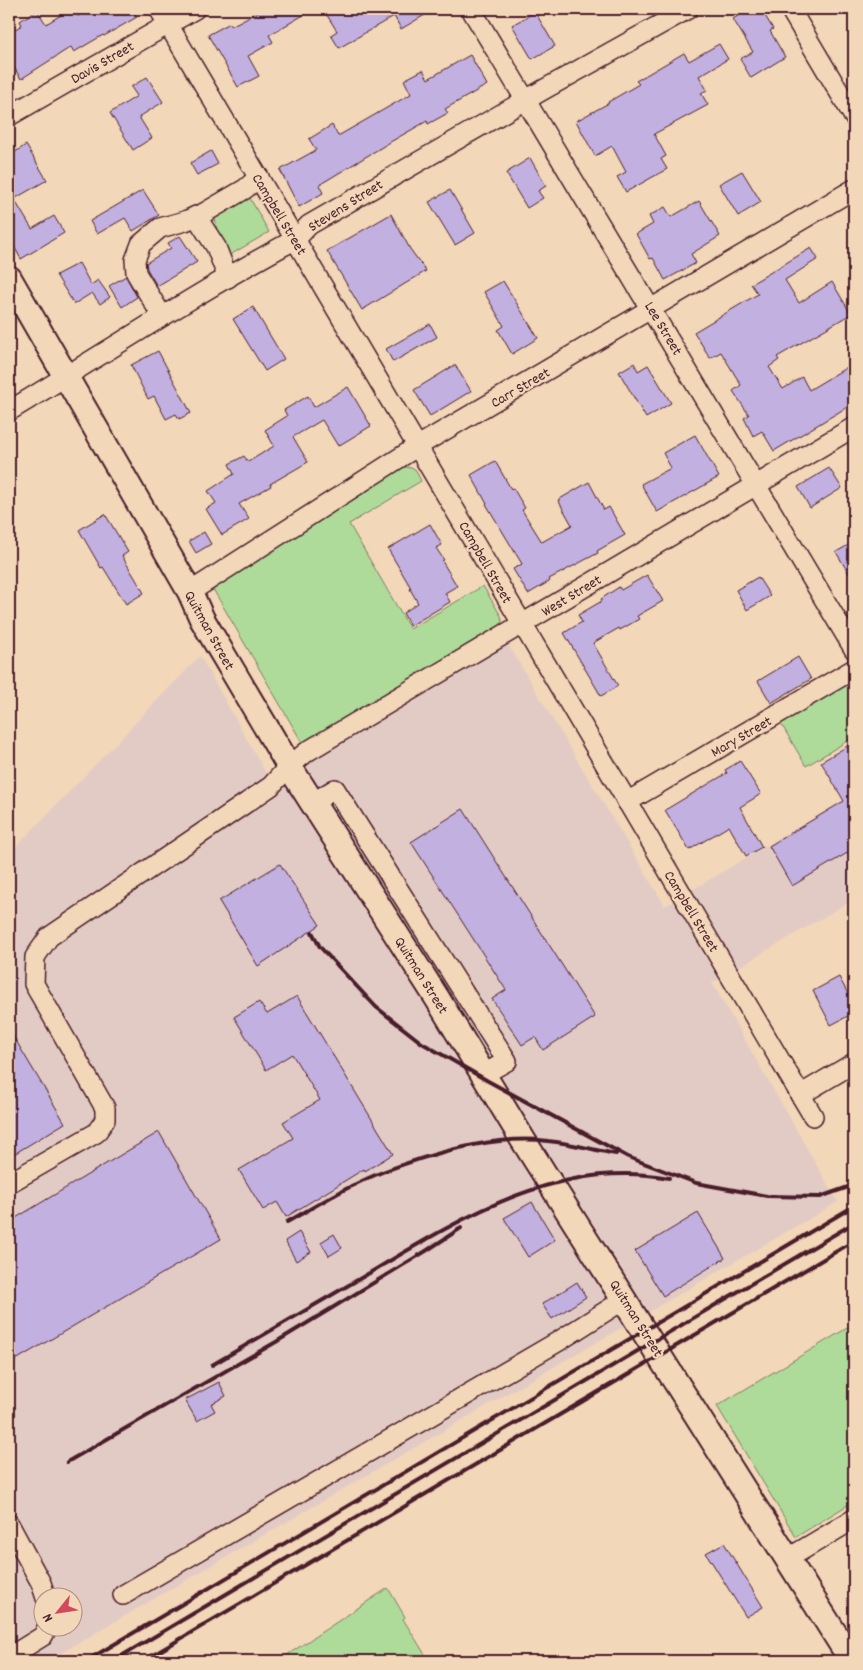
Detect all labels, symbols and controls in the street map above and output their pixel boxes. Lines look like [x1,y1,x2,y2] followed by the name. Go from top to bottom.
[67,36,139,91] street label: Davis Street
[245,170,312,260] street label: Campbell Street
[304,175,388,238] street label: Stevens Street
[638,298,687,360] street label: Lee Street
[487,363,555,415] street label: Carr Street
[452,518,517,609] street label: Campbell Street
[538,570,607,623] street label: West Street
[177,587,239,675] street label: Quitman Street
[707,711,777,764] street label: Mary Street
[657,867,724,957] street label: Campbell Street
[388,933,453,1019] street label: Quitman Street
[603,1276,668,1362] street label: Quitman Street
[32,1588,82,1638] north arrow
[38,1609,59,1625] text: N

